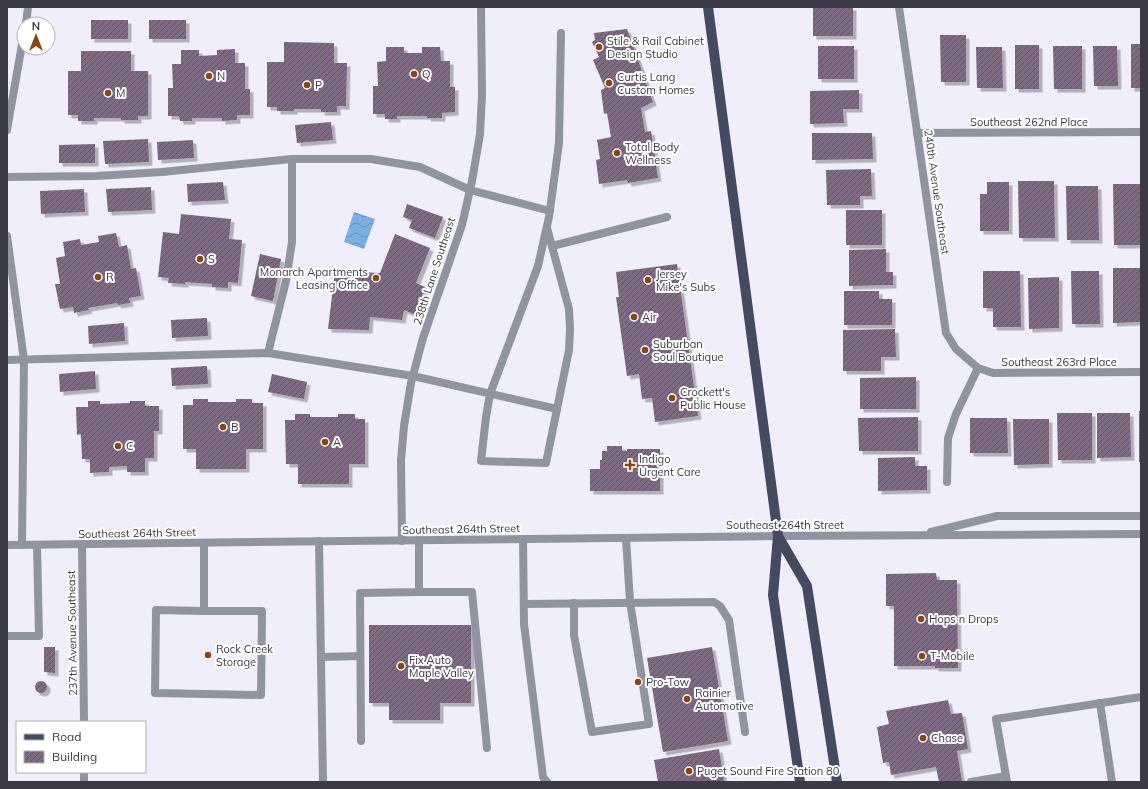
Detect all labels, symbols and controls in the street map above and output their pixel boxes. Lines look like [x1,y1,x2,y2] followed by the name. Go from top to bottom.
[16,16,56,56] north arrow
[32,19,40,33] text: N
[607,34,704,61] place label: Stile & Rail Cabinet Design Studio
[594,42,604,52] marker: Stile & Rail Cabinet Design Studio
[422,67,431,81] place label: Q
[217,69,225,83] place label: N
[409,69,419,79] marker: Q
[617,70,695,97] place label: Curtis Lang Custom Homes
[204,71,214,81] marker: N
[315,78,322,92] place label: P
[604,78,614,88] marker: Curtis Lang Custom Homes
[302,80,312,90] marker: P
[116,86,125,100] place label: M
[103,88,113,98] marker: M
[970,115,1088,129] street label: Southeast 262nd Place
[921,129,953,255] street label: 240th Avenue Southeast
[625,140,679,167] place label: Total Body Wellness
[612,148,622,158] marker: Total Body Wellness
[410,215,458,327] street label: 238th Lane Southeast
[208,252,215,266] place label: S
[195,254,205,264] marker: S
[260,265,368,292] place label: Monarch Apartments Leasing Office
[656,267,716,294] place label: Jersey Mike's Subs
[106,270,114,284] place label: R
[93,272,103,282] marker: R
[371,273,381,283] marker: Monarch Apartments Leasing Office
[643,275,653,285] marker: Jersey Mike's Subs
[642,310,657,324] place label: Air
[629,312,639,322] marker: Air
[653,337,723,364] place label: Suburban Soul Boutique
[640,345,650,355] marker: Suburban Soul Boutique
[1001,355,1117,369] street label: Southeast 263rd Place
[680,385,746,412] place label: Crockett's Public House
[667,393,677,403] marker: Crockett's Public House
[231,420,238,434] place label: B
[218,422,228,432] marker: B
[333,435,341,449] place label: A
[320,437,330,447] marker: A
[126,439,134,453] place label: C
[113,441,123,451] marker: C
[639,452,701,479] place label: Indigo Urgent Care
[624,459,636,471] marker: Indigo Urgent Care
[726,518,844,532] street label: Southeast 264th Street
[402,521,520,537] street label: Southeast 264th Street
[78,525,196,541] street label: Southeast 264th Street
[64,570,80,696] street label: 237th Avenue Southeast
[929,612,998,626] place label: Hops n Drops
[916,614,926,624] marker: Hops n Drops
[216,642,273,669] place label: Rock Creek Storage
[930,649,974,663] place label: T-Mobile
[203,650,213,660] marker: Rock Creek Storage
[917,651,927,661] marker: T-Mobile
[409,653,474,680] place label: Fix Auto Maple Valley
[396,661,406,671] marker: Fix Auto Maple Valley
[646,675,690,689] place label: Pro-Tow
[633,677,643,687] marker: Pro-Tow
[695,686,754,713] place label: Rainier Automotive
[682,694,692,704] marker: Rainier Automotive
[16,721,146,773] legend
[52,729,81,744] text: Road
[931,731,963,745] place label: Chase
[918,733,928,743] marker: Chase
[52,749,97,764] text: Building
[697,764,840,778] place label: Puget Sound Fire Station 80
[684,766,694,776] marker: Puget Sound Fire Station 80

